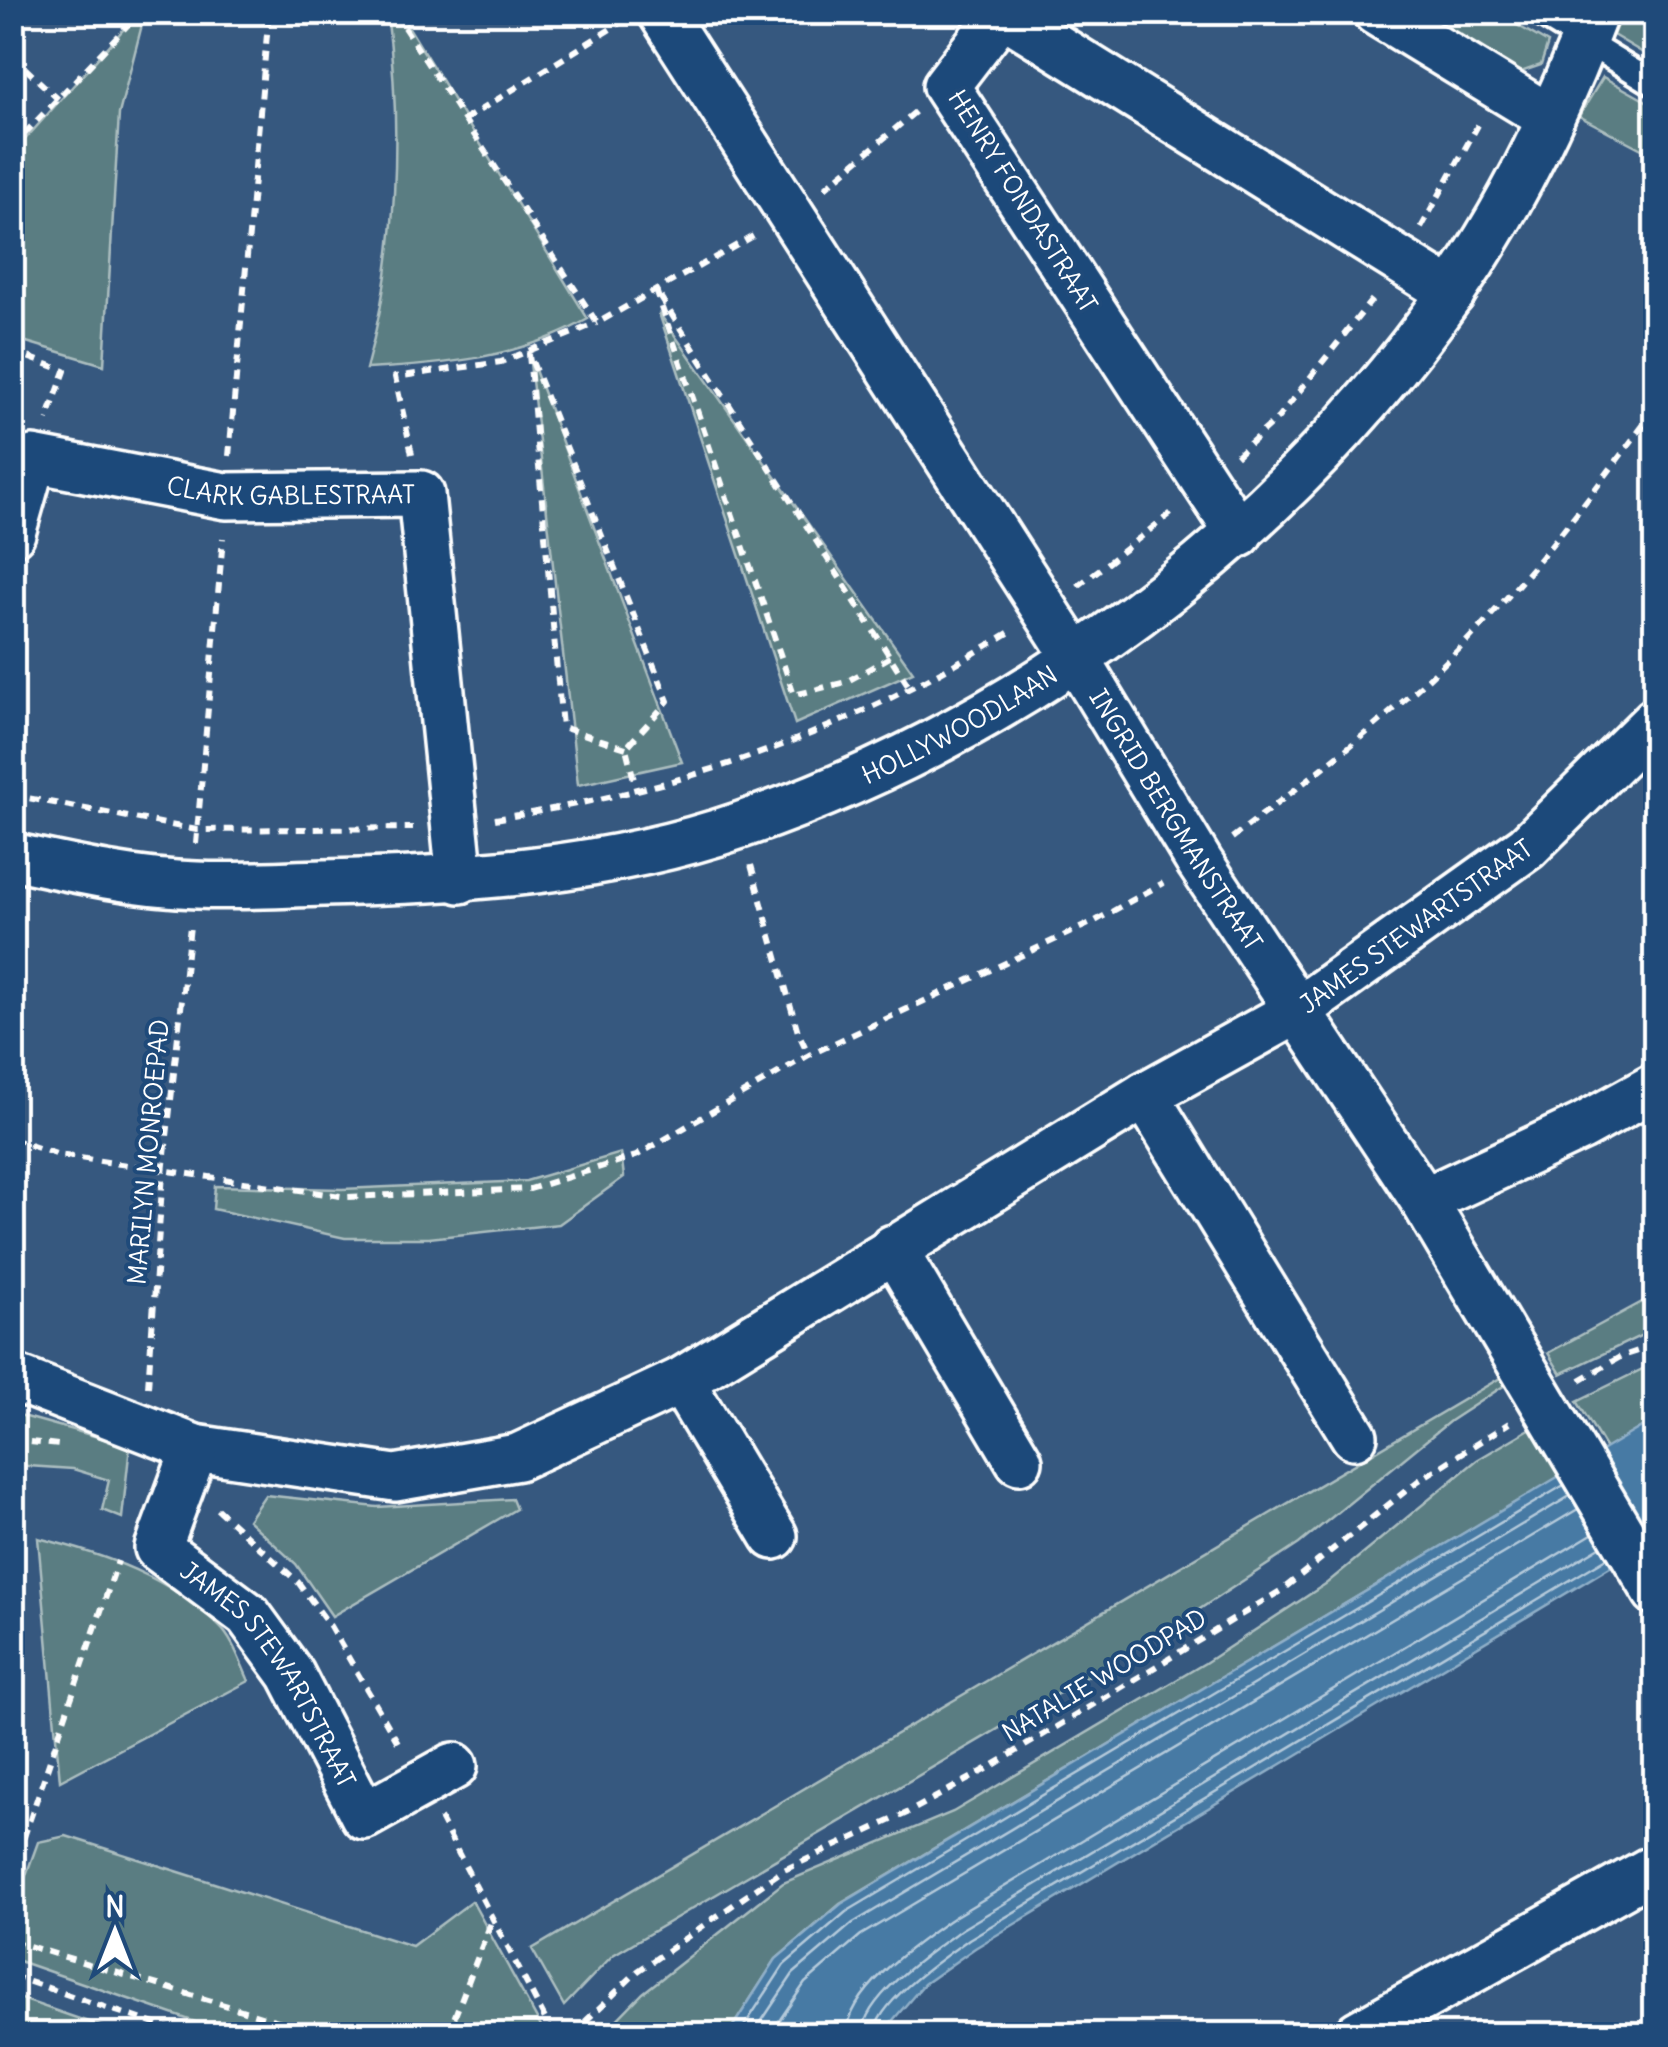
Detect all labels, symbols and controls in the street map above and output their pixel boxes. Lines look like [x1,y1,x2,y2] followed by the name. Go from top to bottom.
[941,84,1105,318] street label: HENRY FONDASTRAAT
[164,469,415,512] street label: CLARK GABLESTRAAT
[856,658,1063,791] street label: HOLLYWOODLAAN
[1083,683,1270,957] street label: INGRID BERGMANSTRAAT
[1293,832,1539,1020] street label: JAMES STEWARTSTRAAT
[120,1018,176,1286] street label: MARILYN MONROEPAD
[174,1554,363,1793] street label: JAMES STEWARTSTRAAT
[996,1601,1212,1749] street label: NATALIE WOODPAD
[65,1882,165,1982] north arrow
[105,1889,125,1925] text: N

